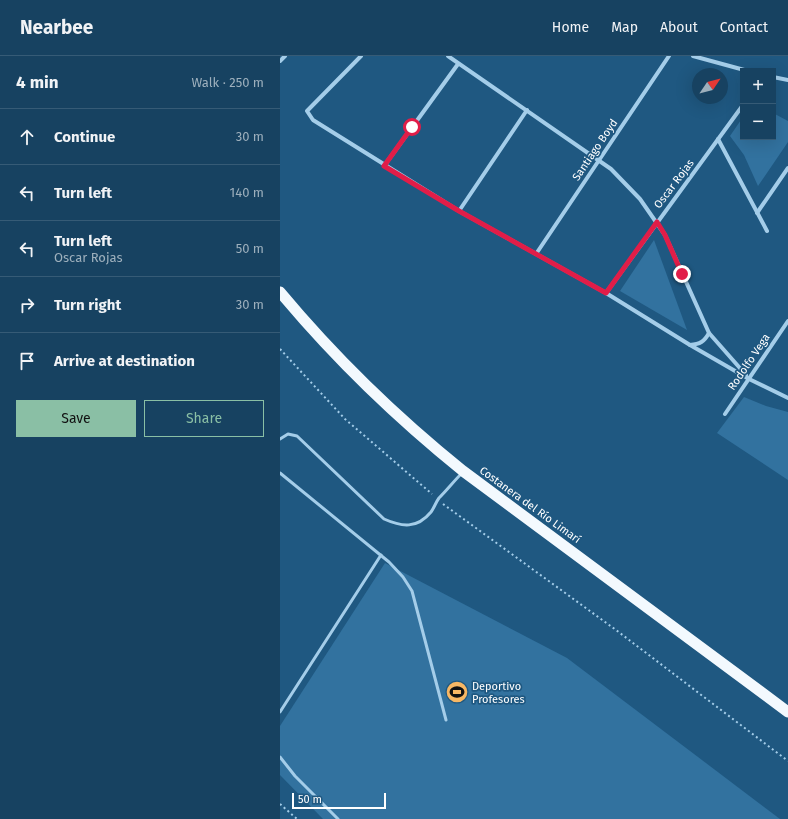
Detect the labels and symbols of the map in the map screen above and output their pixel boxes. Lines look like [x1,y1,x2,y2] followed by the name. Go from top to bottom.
[692,68,728,104] north arrow
[570,117,620,183] street label: Santiago Boyd
[403,118,421,136] route start
[651,157,697,211] street label: Oscar Rojas
[673,265,691,283] route end
[725,331,773,393] street label: Rodolfo Vega
[477,464,583,546] street label: Costanera del Río Limarí
[444,679,470,705] sports icon: Deportivo Profesores
[472,680,525,706] place label: Deportivo Profesores
[292,791,386,810] scale bar

